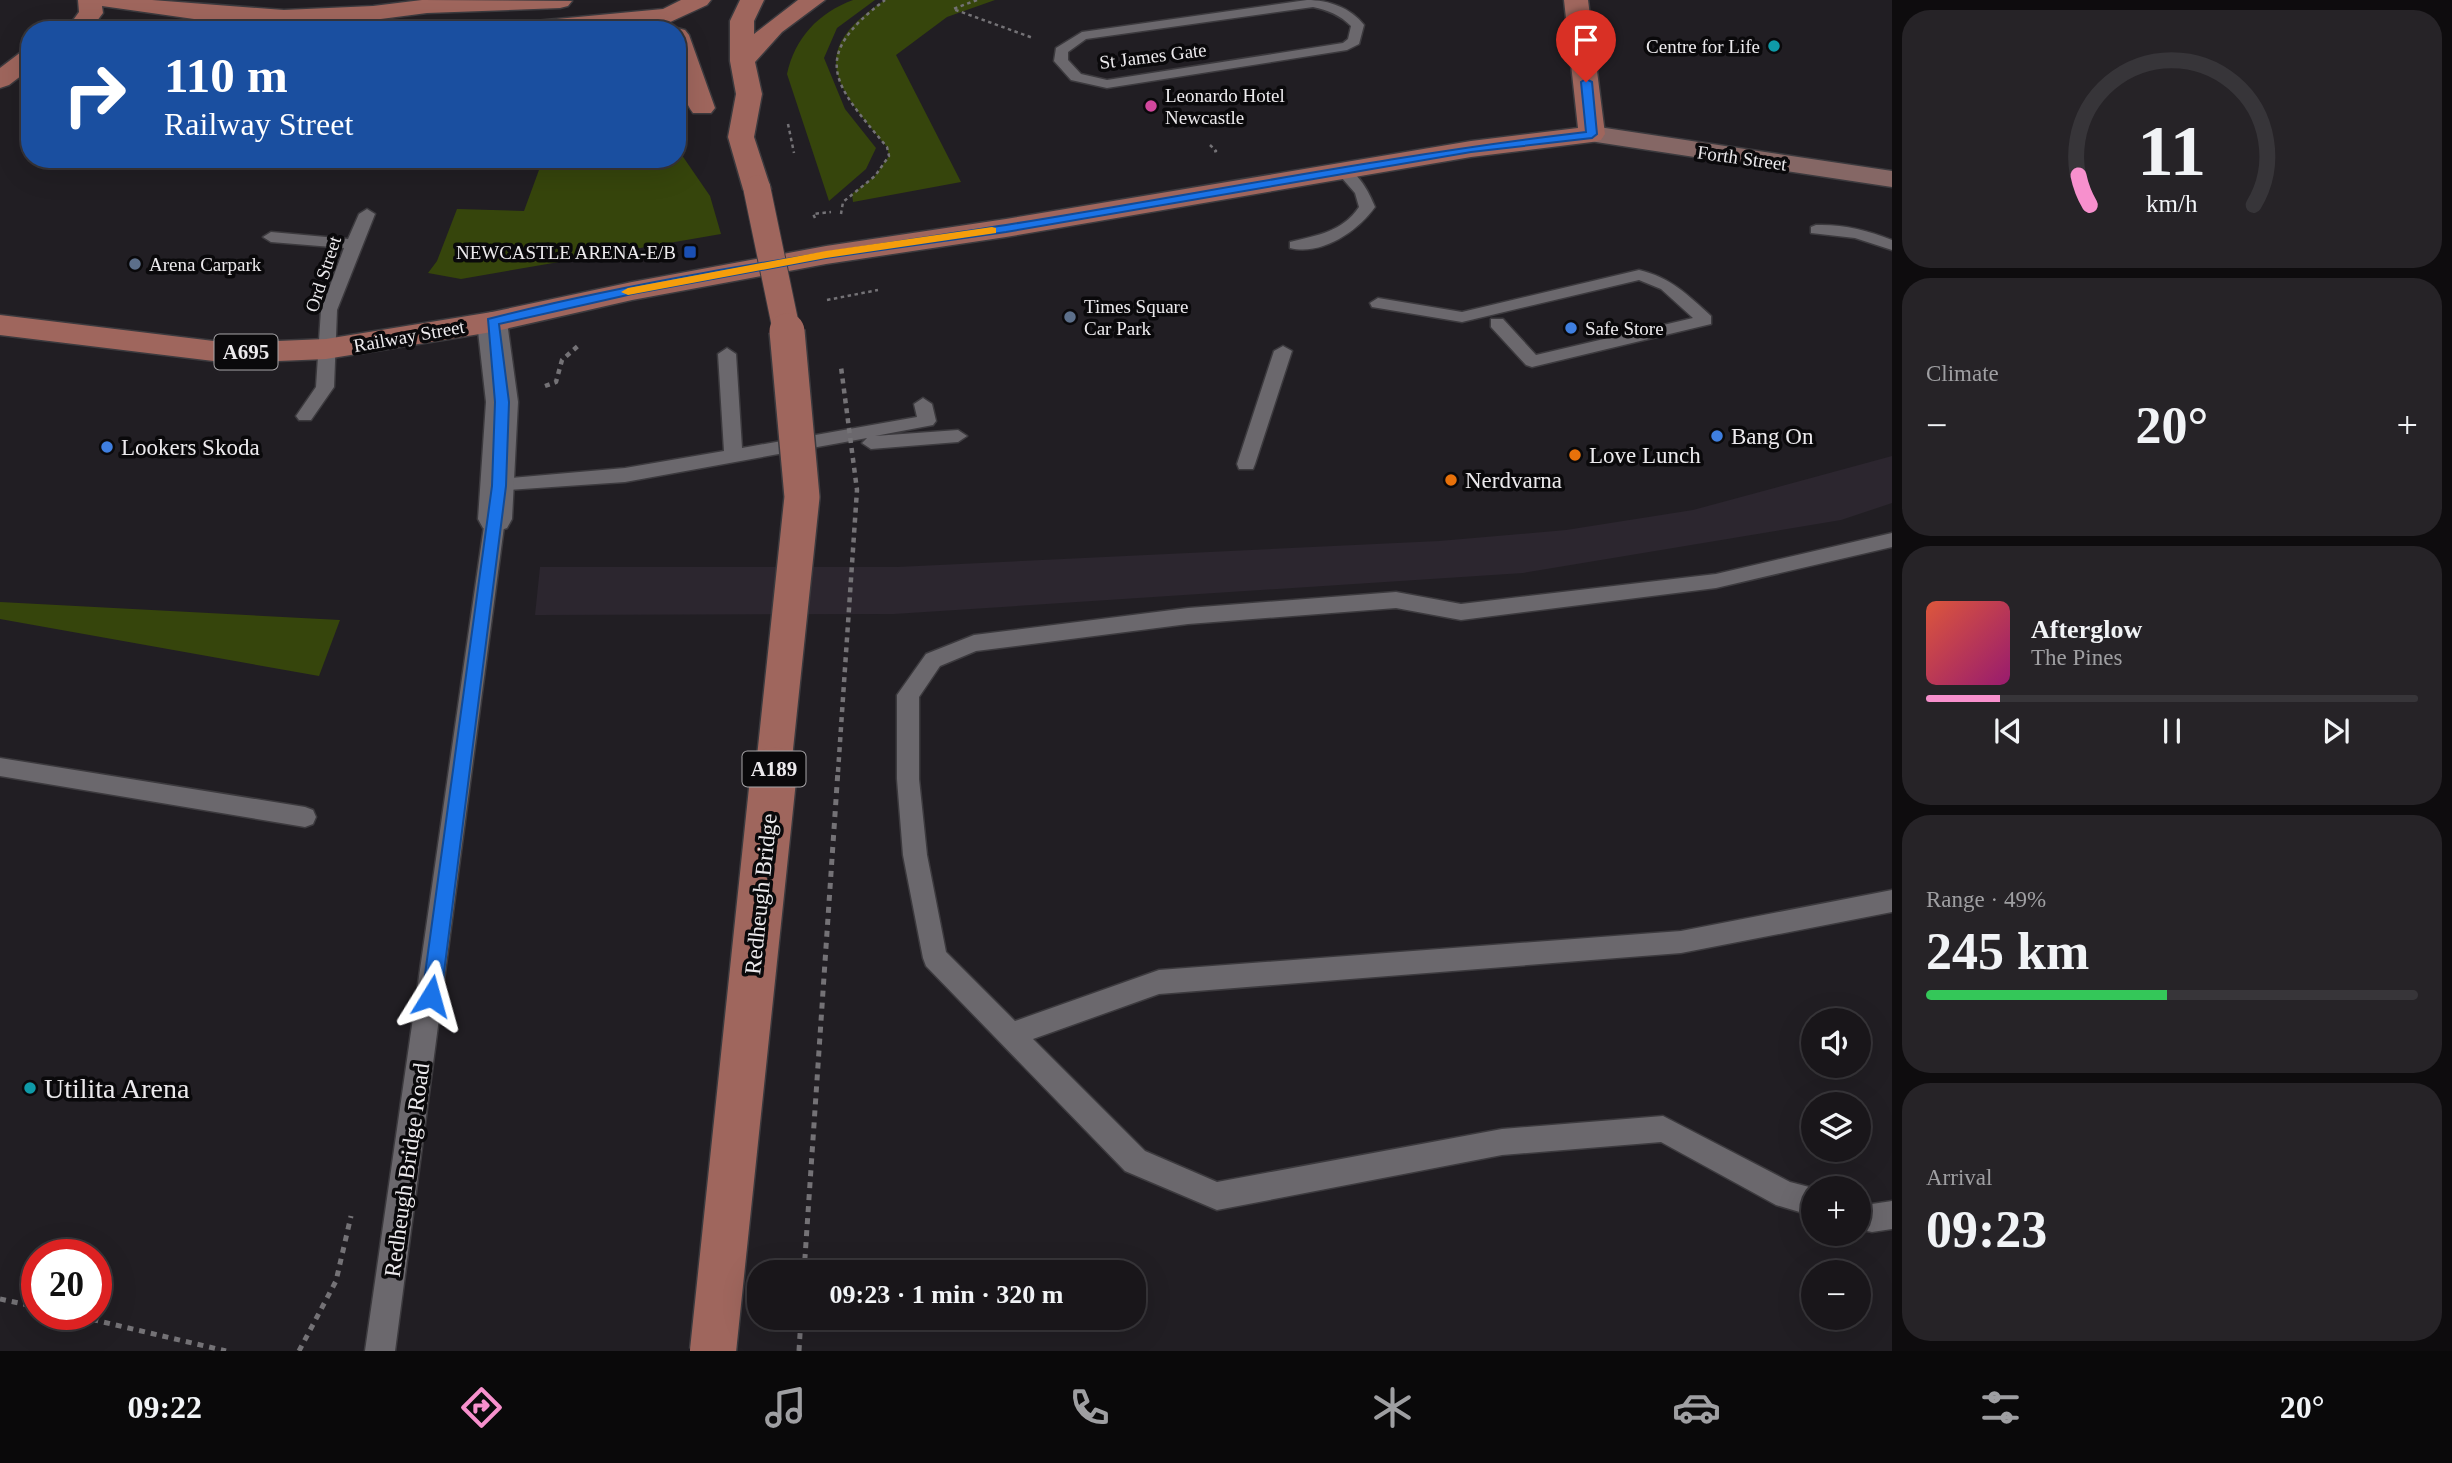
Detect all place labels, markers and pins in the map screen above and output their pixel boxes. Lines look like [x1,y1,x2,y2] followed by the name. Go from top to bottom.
[1556,10,1616,82] pin
[1646,36,1760,57] place label: Centre for Life
[1766,38,1782,54] marker: Centre for Life
[1165,85,1285,128] place label: Leonardo Hotel Newcastle
[1143,98,1159,114] marker: Leonardo Hotel Newcastle
[456,242,676,263] place label: NEWCASTLE ARENA-E/B
[682,244,698,260] marker: NEWCASTLE ARENA-E/B
[149,254,262,275] place label: Arena Carpark
[127,256,143,272] marker: Arena Carpark
[1084,296,1188,339] place label: Times Square Car Park
[1062,309,1078,325] marker: Times Square Car Park
[1585,318,1664,339] place label: Safe Store
[1563,320,1579,336] marker: Safe Store
[1731,424,1814,449] place label: Bang On
[1709,428,1725,444] marker: Bang On
[121,435,260,460] place label: Lookers Skoda
[99,439,115,455] marker: Lookers Skoda
[1589,443,1701,468] place label: Love Lunch
[1567,447,1583,463] marker: Love Lunch
[1465,468,1562,493] place label: Nerdvarna
[1443,472,1459,488] marker: Nerdvarna
[44,1073,190,1104] place label: Utilita Arena
[22,1080,38,1096] marker: Utilita Arena

